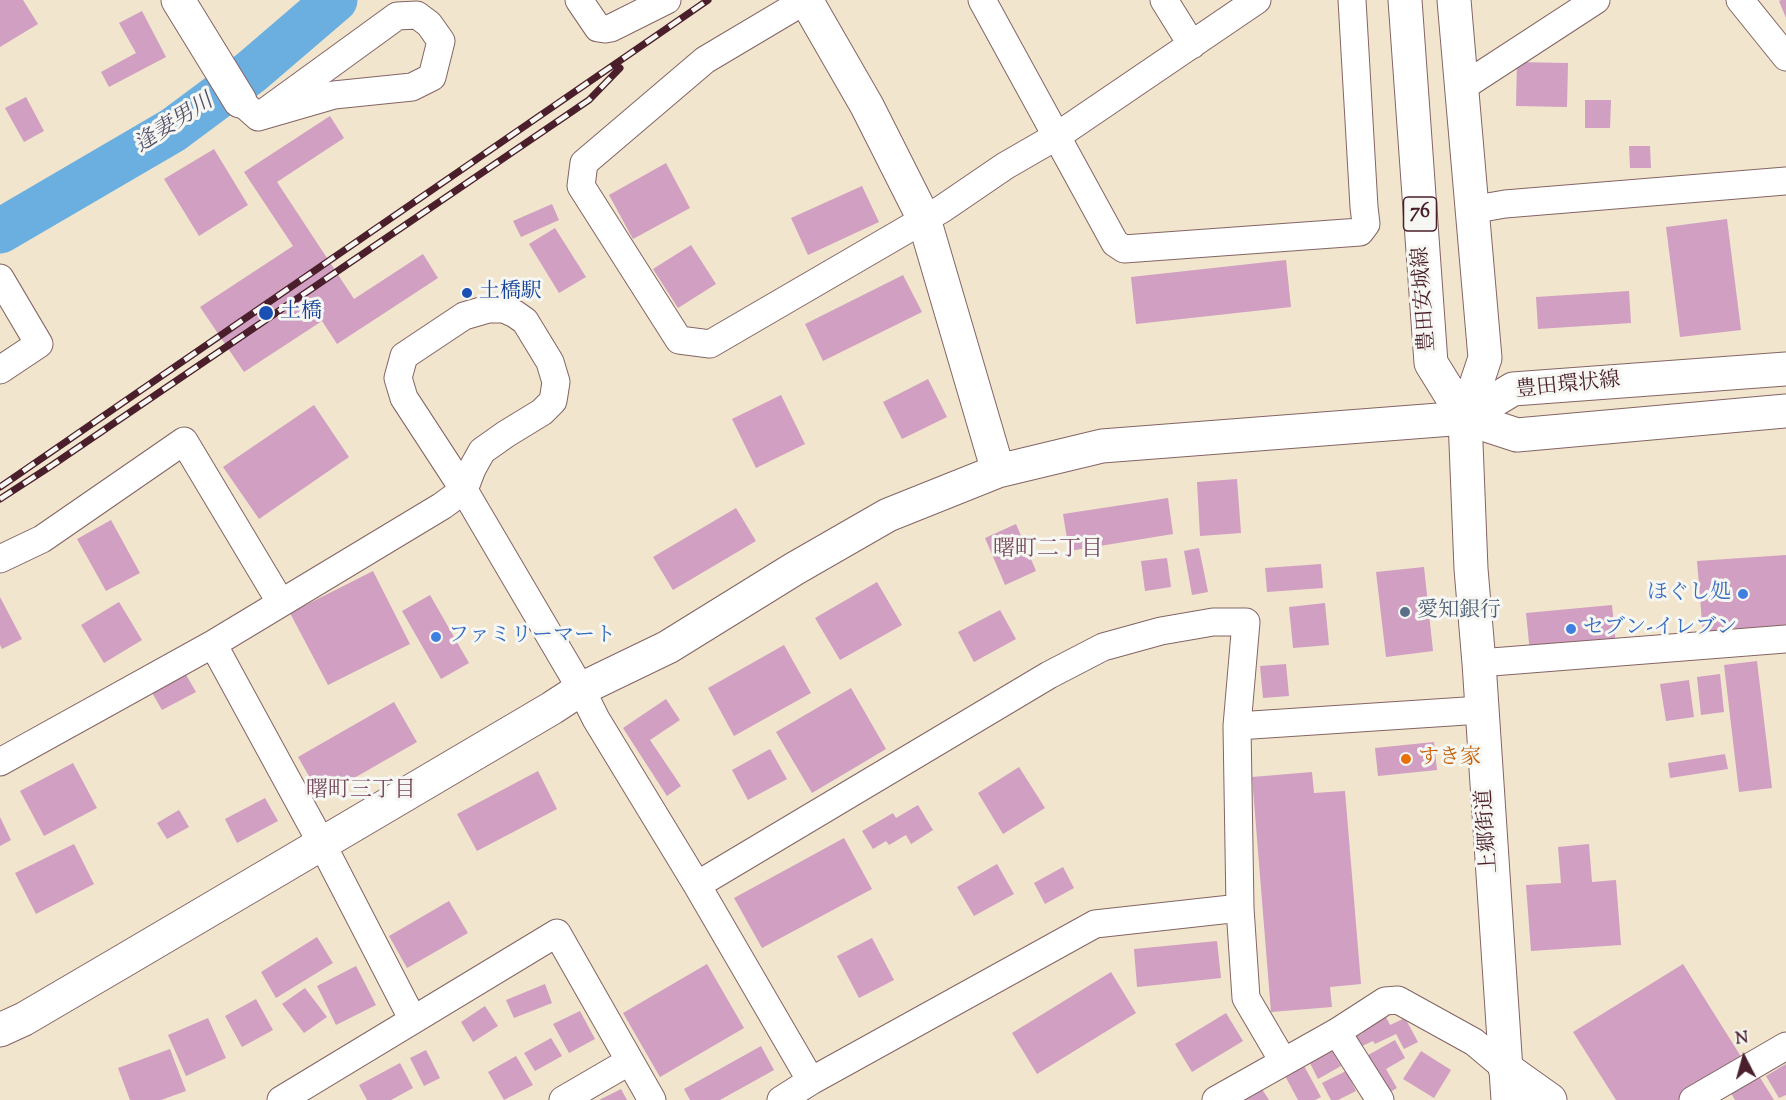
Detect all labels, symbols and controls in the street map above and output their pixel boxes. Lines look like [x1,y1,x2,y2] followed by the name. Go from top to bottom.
[131,90,219,160] water label: 逢妻男川
[1404,197,1436,231] road number: 76
[1410,246,1442,352] street label: 豊田安城線
[479,280,542,306] place label: 土橋駅
[460,286,474,300] marker: 土橋駅
[280,300,322,326] place label: 土橋
[257,304,275,322] marker: 土橋
[1514,369,1622,405] street label: 豊田環状線
[993,538,1103,564] district label: 曙町二丁目
[1647,581,1731,607] place label: ほぐし処
[1736,587,1750,601] marker: ほぐし処
[1417,599,1501,625] place label: 愛知銀行
[1398,605,1412,619] marker: 愛知銀行
[1583,616,1737,642] place label: セブン-イレブン
[1564,622,1578,636] marker: セブン-イレブン
[448,624,616,650] place label: ファミリーマート
[429,630,443,644] marker: ファミリーマート
[1418,746,1481,772] place label: すき家
[1399,752,1413,766] marker: すき家
[306,779,416,805] district label: 曙町三丁目
[1474,788,1504,874] street label: 上郷街道
[1735,1027,1750,1052] text: N
[1714,1028,1774,1088] north arrow

